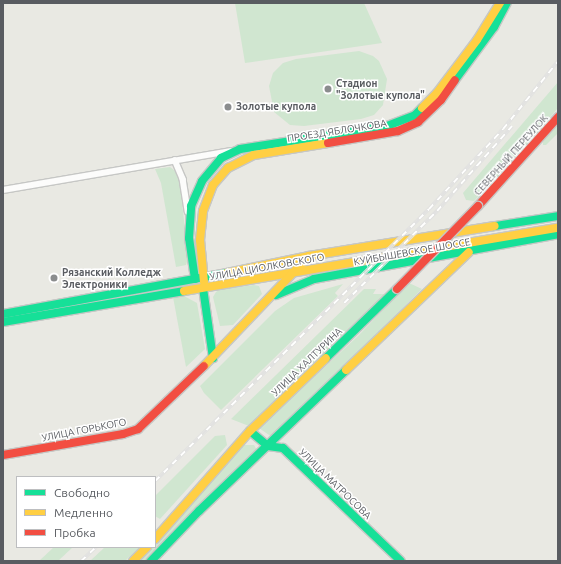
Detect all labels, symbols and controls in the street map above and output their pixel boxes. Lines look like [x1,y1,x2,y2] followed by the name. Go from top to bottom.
[336,77,425,100] place label: Стадион "Золотые купола"
[323,84,333,94] marker: Стадион "Золотые купола"
[236,101,316,113] place label: Золотые купола
[223,102,233,112] marker: Золотые купола
[472,112,550,198] street label: СЕВЕРНЫЙ ПЕРЕУЛОК
[286,117,388,145] street label: ПРОЕЗД ЯБЛОЧКОВА
[353,236,471,268] street label: КУЙБЫШЕВСКОЕ ШОССЕ
[209,251,325,283] street label: УЛИЦА ЦИОЛКОВСКОГО
[62,266,161,290] place label: Рязанский Колледж Электроники
[49,273,59,283] marker: Рязанский Колледж Электроники
[269,325,345,399] street label: УЛИЦА ХАЛТУРИНА
[41,416,127,444] street label: УЛИЦА ГОРЬКОГО
[296,446,374,522] street label: УЛИЦА МАТРОСОВА
[16,476,156,548] legend
[54,486,110,499] text: Свободно
[54,506,113,519] text: Медленно
[54,526,96,539] text: Пробка

